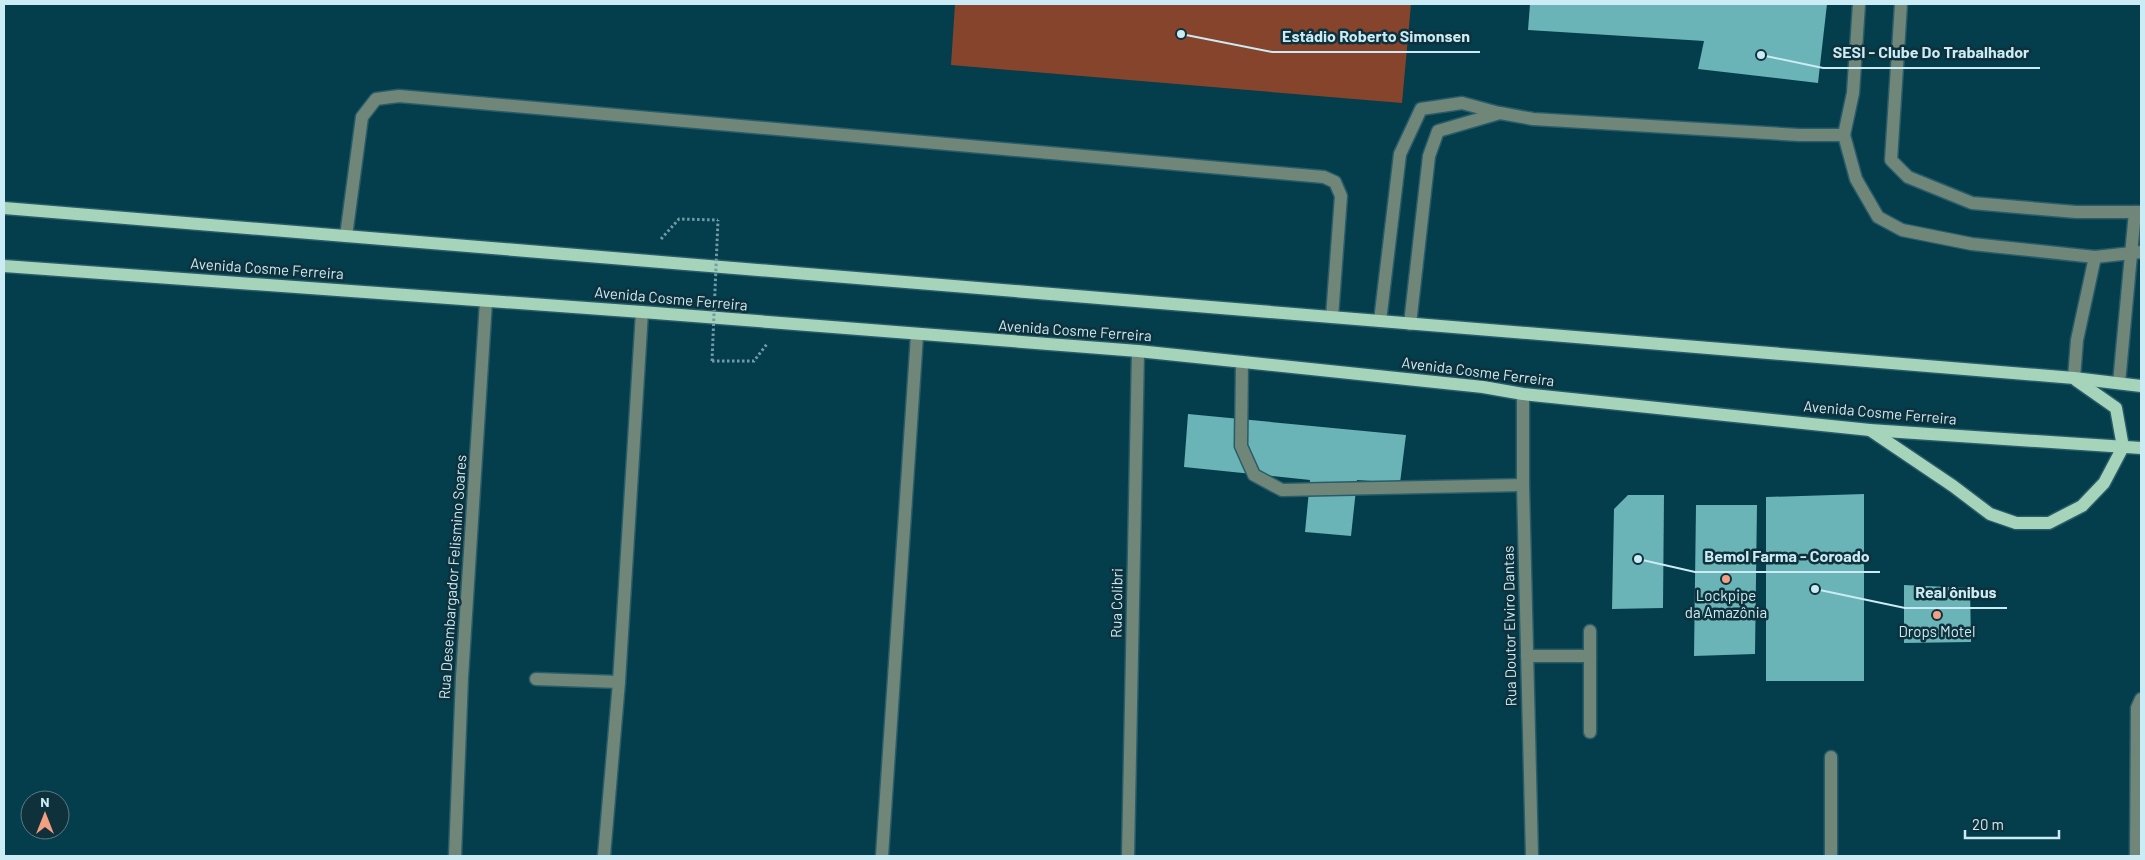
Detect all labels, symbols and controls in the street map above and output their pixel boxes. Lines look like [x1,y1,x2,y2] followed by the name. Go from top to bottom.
[1272,21,1480,52] callout: Estádio Roberto Simonsen
[1282,26,1470,45] text: Estádio Roberto Simonsen
[1823,37,2040,68] callout: SESI - Clube Do Trabalhador
[1833,42,2029,61] text: SESI - Clube Do Trabalhador
[190,254,344,282] street label: Avenida Cosme Ferreira
[594,282,748,314] street label: Avenida Cosme Ferreira
[998,316,1152,344] street label: Avenida Cosme Ferreira
[1401,353,1556,389] street label: Avenida Cosme Ferreira
[1803,396,1957,428] street label: Avenida Cosme Ferreira
[434,454,470,700] street label: Rua Desembargador Felismino Soares
[1695,541,1880,572] callout: Bemol Farma - Coroado
[1499,546,1519,706] street label: Rua Doutor Elviro Dantas
[1704,546,1870,565] text: Bemol Farma - Coroado
[1106,568,1126,638] street label: Rua Colibri
[1720,573,1732,585] marker: Lockpipe da Amazônia
[1905,577,2007,608] callout: Real ônibus
[1915,582,1997,601] text: Real ônibus
[1685,586,1767,621] place label: Lockpipe da Amazônia
[1931,609,1943,621] marker: Drops Motel
[1899,622,1975,640] place label: Drops Motel
[20,790,70,840] north arrow
[40,793,50,810] text: N
[1965,808,2059,840] scale bar
[1972,815,2004,833] text: 20 m

